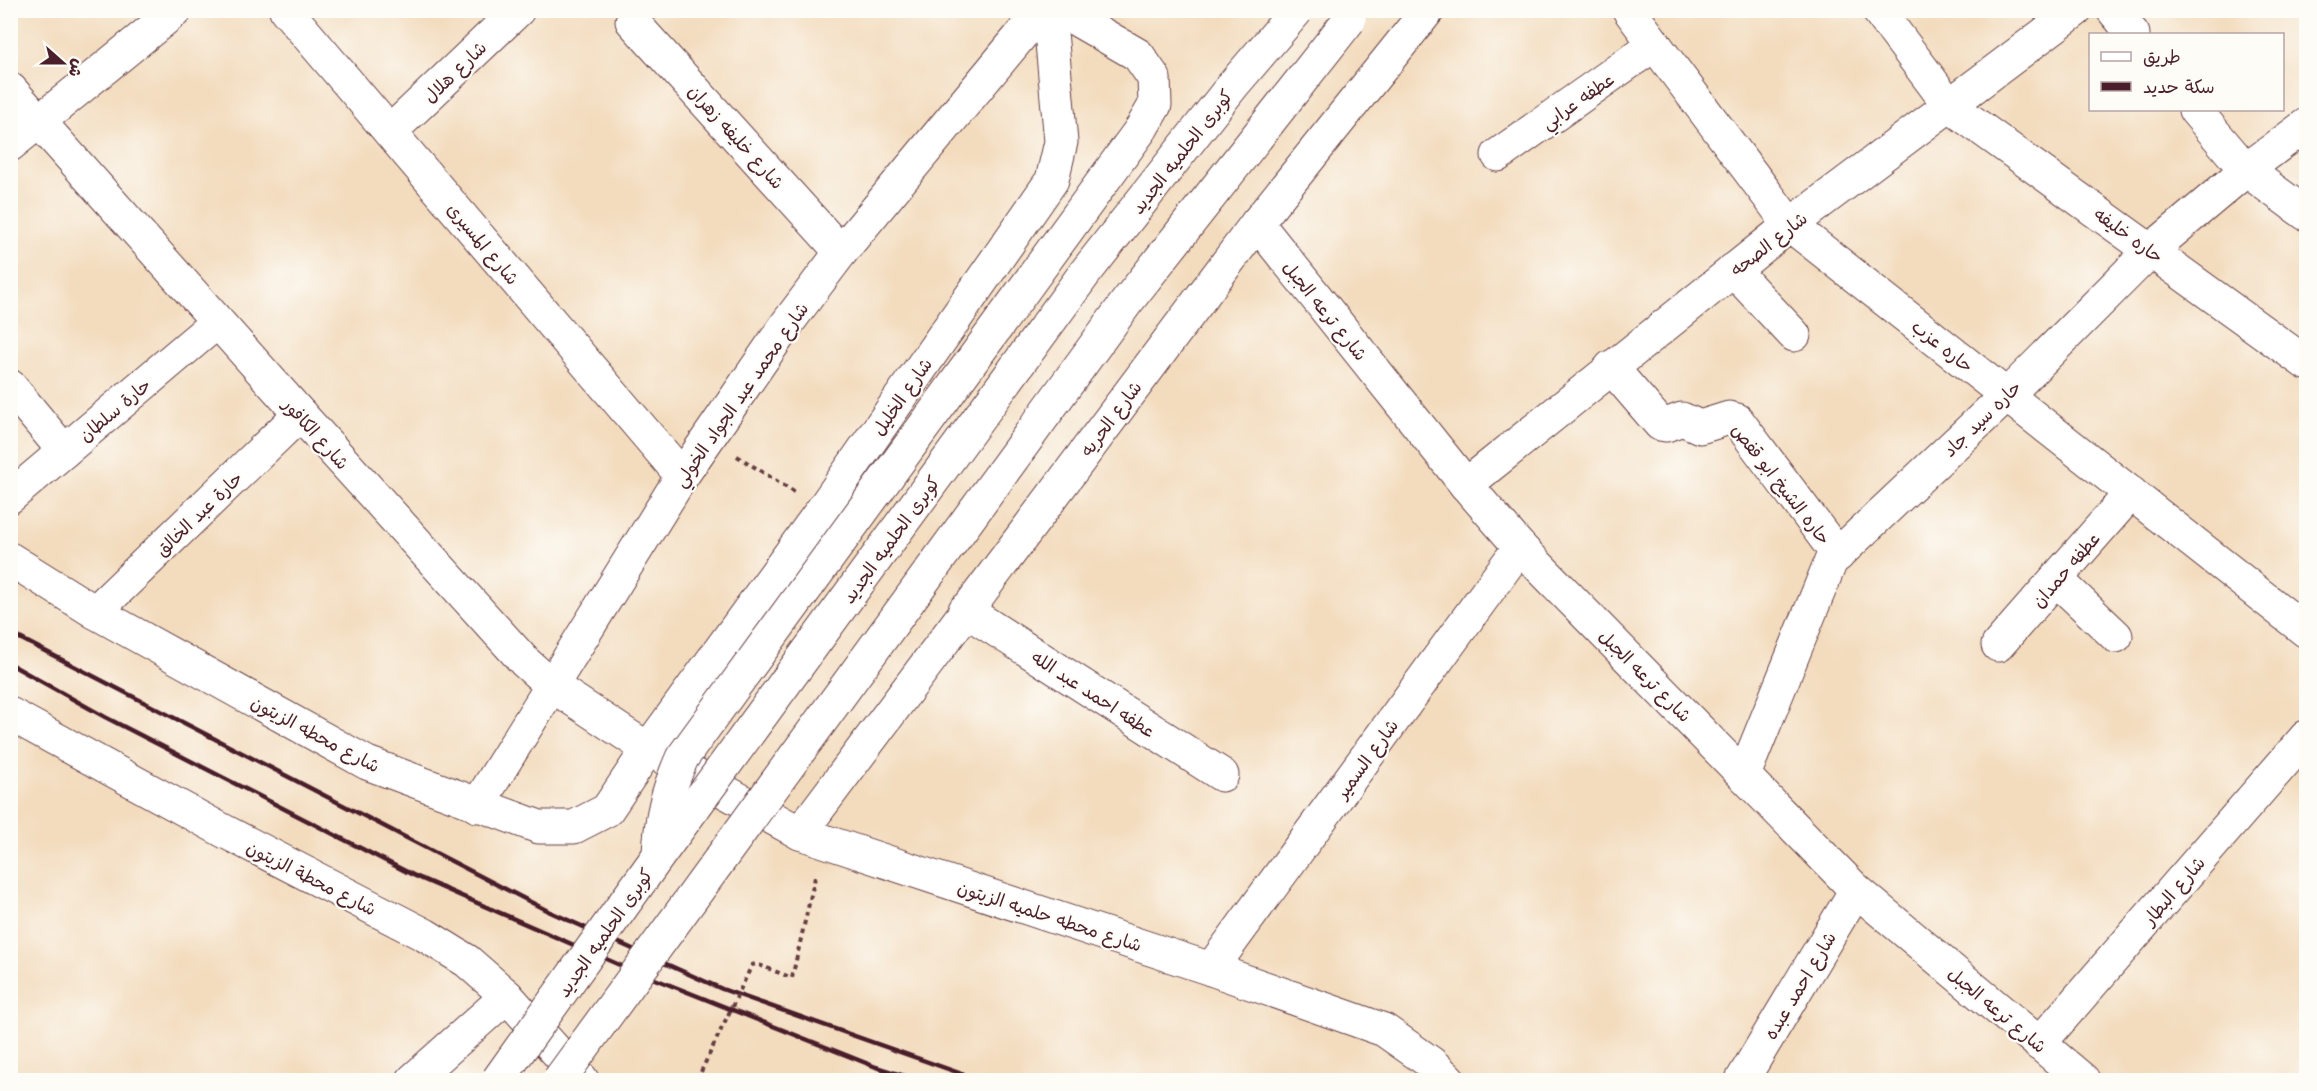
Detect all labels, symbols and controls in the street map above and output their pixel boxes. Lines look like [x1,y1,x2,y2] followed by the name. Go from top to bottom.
[33,33,93,93] north arrow
[2089,33,2284,111] legend
[416,34,492,108] street label: شارع هلال
[2143,42,2181,69] text: طريق
[64,56,92,81] text: ش
[1535,65,1621,138] street label: عطفه عرابي
[2143,72,2215,99] text: سكة حديد
[683,78,791,194] street label: شارع خليفه زهران
[1124,83,1239,219] street label: كوبرى الحلميه الجديد
[441,196,527,290] street label: شارع المسيرى
[2089,200,2169,268] street label: حاره خليفه
[1724,204,1812,282] street label: شارع الصحه
[1277,254,1375,366] street label: شارع ترعه الجبل
[666,296,817,494] street label: شارع محمد عبد الجواد الخولي
[1906,312,1980,378] street label: حاره عزب
[864,352,938,440] street label: شارع الخليل
[72,371,156,447] street label: حارة سلطان
[1073,374,1147,462] street label: شارع الحريه
[1936,374,2026,462] street label: حاره سيد جاد
[276,390,357,475] street label: شارع الكافور
[1726,417,1838,549] street label: حاره الشيخ ابو قفص
[148,464,248,562] street label: حارة عبد الخالق
[834,469,946,609] street label: كوبرى الحلميه الجديد
[2024,525,2106,613] street label: عطفه حمدان
[1593,622,1699,728] street label: شارع ترعه الجبل
[1027,643,1161,743] street label: عطفه احمد عبد الله
[247,688,385,778] street label: شارع محطه الزيتون
[1327,713,1404,805] street label: شارع السمير
[242,833,382,921] street label: شارع محطة الزيتون
[2134,850,2211,932] street label: شارع البطار
[549,862,659,1002] street label: كوبرى الحلميه الجديد
[954,872,1146,958] street label: شارع محطه حلميه الزيتون
[1756,926,1842,1044] street label: شارع احمد عبده
[1943,959,2053,1059] street label: شارع ترعه الجبل

